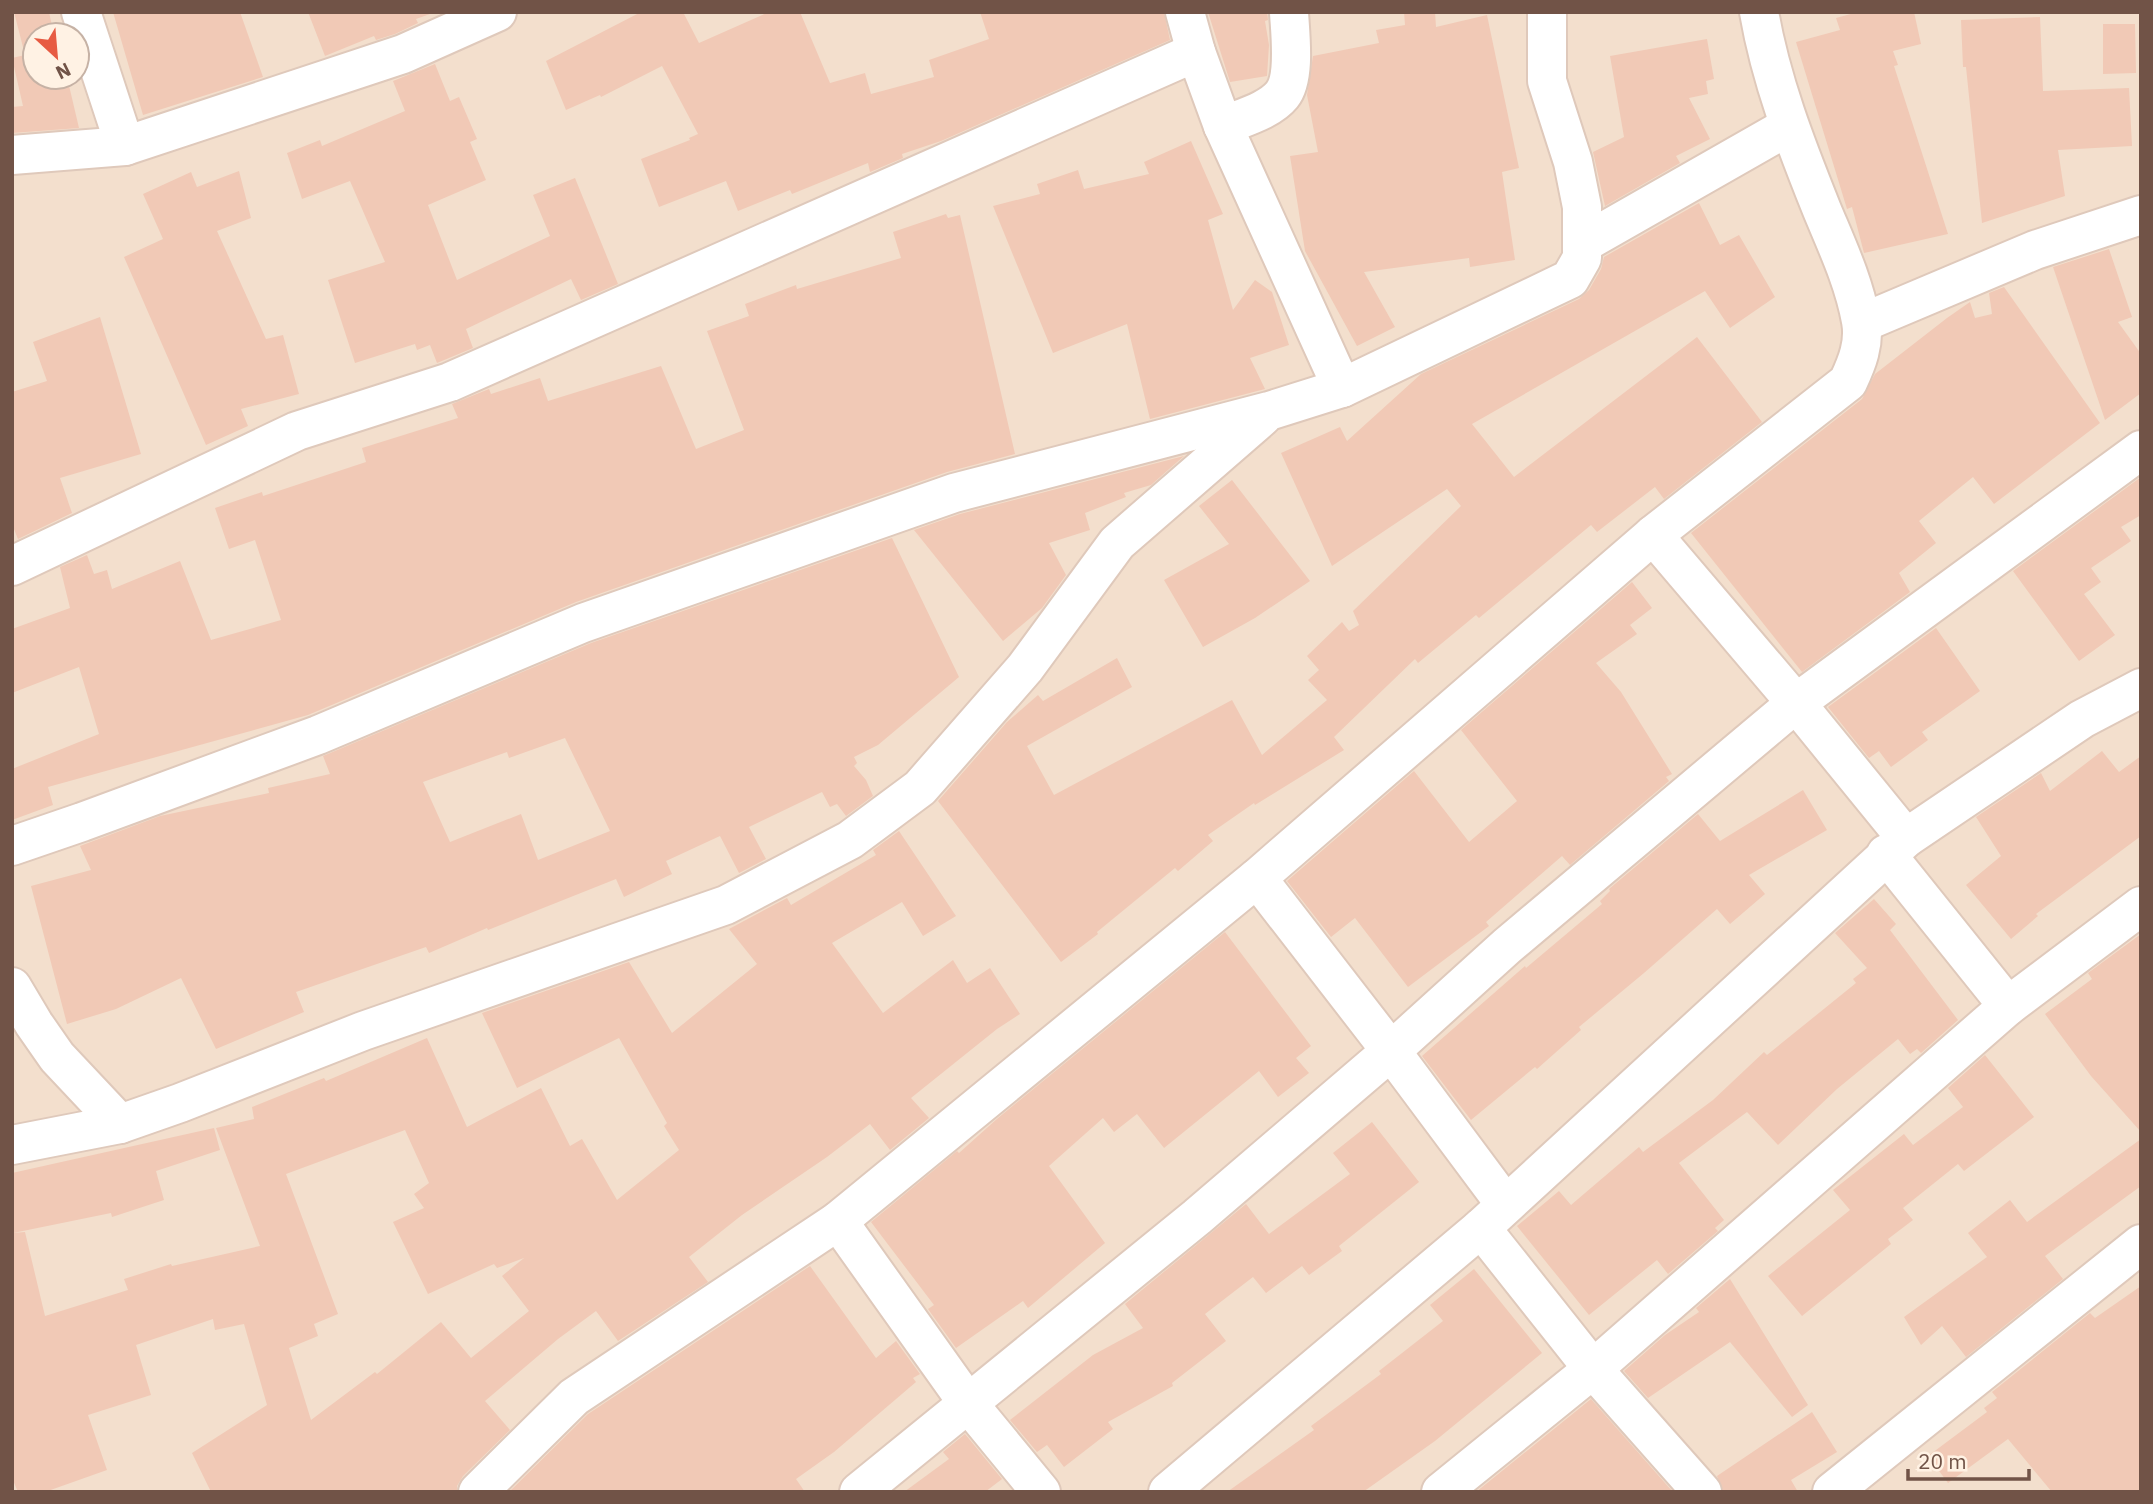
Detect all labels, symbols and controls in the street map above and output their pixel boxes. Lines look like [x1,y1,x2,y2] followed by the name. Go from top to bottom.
[21,21,91,91] north arrow
[52,57,75,85] text: N
[1908,1438,2029,1482] scale bar
[1918,1447,1967,1475] text: 20 m

